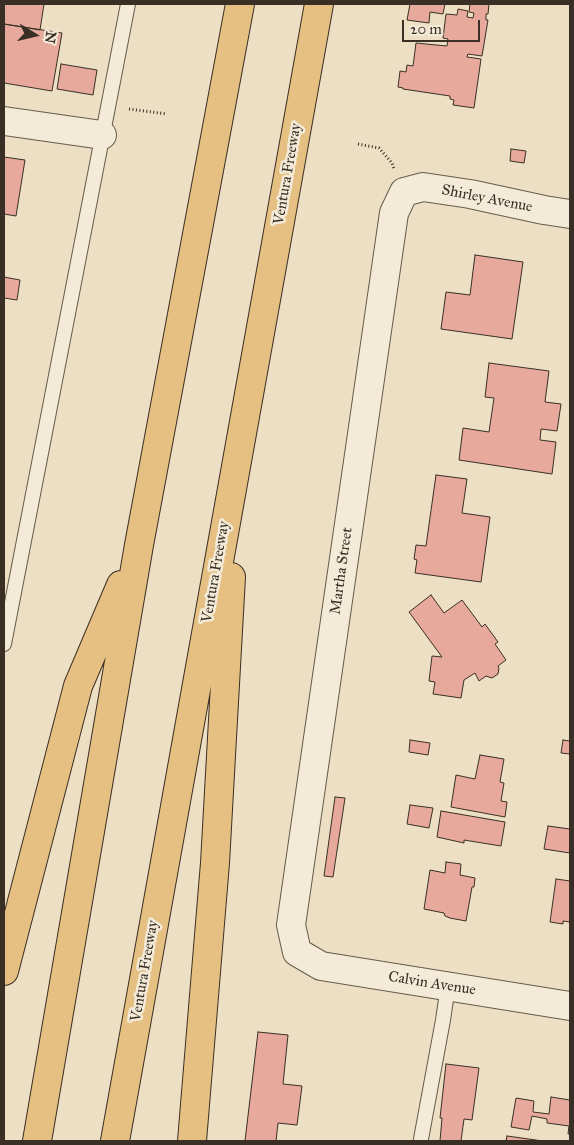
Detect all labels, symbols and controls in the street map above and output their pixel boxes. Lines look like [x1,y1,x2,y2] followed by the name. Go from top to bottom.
[10,10,60,60] north arrow
[404,10,482,42] scale bar
[410,20,442,38] text: 20 m
[41,30,60,45] text: N
[270,122,306,226] street label: Ventura Freeway
[440,181,534,217] street label: Shirley Avenue
[198,520,234,624] street label: Ventura Freeway
[327,526,357,616] street label: Martha Street
[127,919,163,1023] street label: Ventura Freeway
[387,968,477,1000] street label: Calvin Avenue

